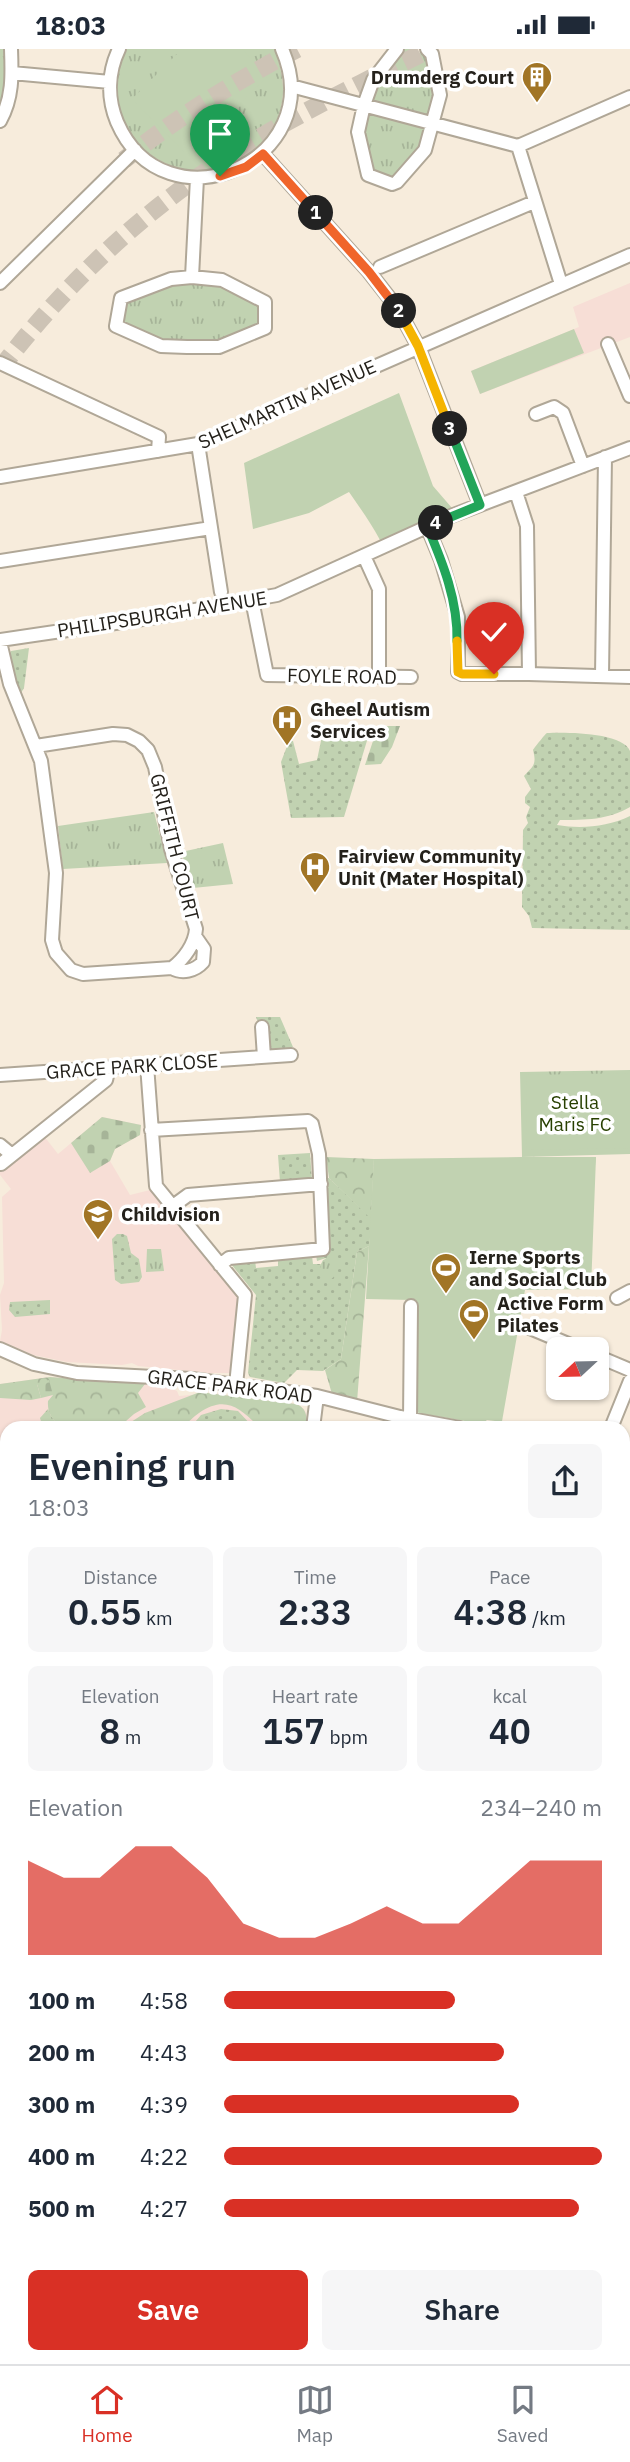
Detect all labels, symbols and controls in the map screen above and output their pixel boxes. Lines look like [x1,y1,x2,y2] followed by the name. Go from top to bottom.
[35,8,106,42] text: 18:03
[520,60,554,104] building icon: Drumderg Court
[371,65,514,89] place label: Drumderg Court
[190,104,250,176] pin
[201,115,239,153] icon: arrive
[298,195,334,231] pin: 1
[310,200,321,224] text: 1
[382,293,416,329] pin: 2
[393,298,404,322] text: 2
[194,354,380,454] street label: SHELMARTIN AVENUE
[433,411,468,447] pin: 3
[444,416,455,440] text: 3
[418,505,453,540] pin: 4
[430,510,441,534] text: 4
[55,586,269,642] street label: PHILIPSBURGH AVENUE
[464,602,524,674] pin
[475,613,513,651] icon: check
[287,663,397,689] street label: FOYLE ROAD
[310,697,430,743] place label: Gheel Autism Services
[270,703,304,747] hospital icon: Gheel Autism Services
[145,771,205,923] street label: GRIFFITH COURT
[338,844,524,890] place label: Fairview Community Unit (Mater Hospital)
[298,850,332,894] hospital icon: Fairview Community Unit (Mater Hospital)
[45,1048,219,1084] street label: GRACE PARK CLOSE
[538,1090,612,1136] park label: Stella Maris FC
[81,1197,115,1241] school or university icon: Childvision
[121,1202,220,1226] place label: Childvision
[469,1245,607,1291] place label: Ierne Sports and Social Club
[429,1251,463,1295] sports icon: Ierne Sports and Social Club
[497,1291,604,1337] place label: Active Form Pilates
[457,1297,491,1341] sports icon: Active Form Pilates
[546,1337,609,1400] north arrow
[546,1337,609,1400] map controls
[146,1364,314,1408] street label: GRACE PARK ROAD
[28,1441,236,1490] text: Evening run
[528,1444,602,1518] button: share
[28,1492,90,1522] text: 18:03
[83,1565,157,1589] text: Distance
[294,1565,336,1589] text: Time
[489,1565,530,1589] text: Pace
[68,1589,142,1635] text: 0.55
[278,1589,352,1635] text: 2:33
[453,1589,528,1635] text: 4:38
[142,1606,173,1630] text: km
[528,1606,566,1630] text: /km
[81,1684,160,1708] text: Elevation
[272,1684,358,1708] text: Heart rate
[492,1684,527,1708] text: kcal
[99,1708,120,1754] text: 8
[262,1708,325,1754] text: 157
[489,1708,531,1754] text: 40
[120,1725,141,1749] text: m
[325,1725,368,1749] text: bpm
[28,1792,123,1822] text: Elevation
[480,1792,602,1822] text: 234–240 m
[28,1985,95,2015] text: 100 m
[140,1985,188,2015] text: 4:58
[28,2037,95,2067] text: 200 m
[140,2037,188,2067] text: 4:43
[28,2089,95,2119] text: 300 m
[140,2089,188,2119] text: 4:39
[28,2141,95,2171] text: 400 m
[140,2141,188,2171] text: 4:22
[28,2193,95,2223] text: 500 m
[140,2193,188,2223] text: 4:27
[28,2270,308,2350] button: Save
[322,2270,602,2350] button: Share
[82,2381,133,2447] tab: Home
[296,2381,334,2447] tab: Map
[497,2381,548,2447] tab: Saved

